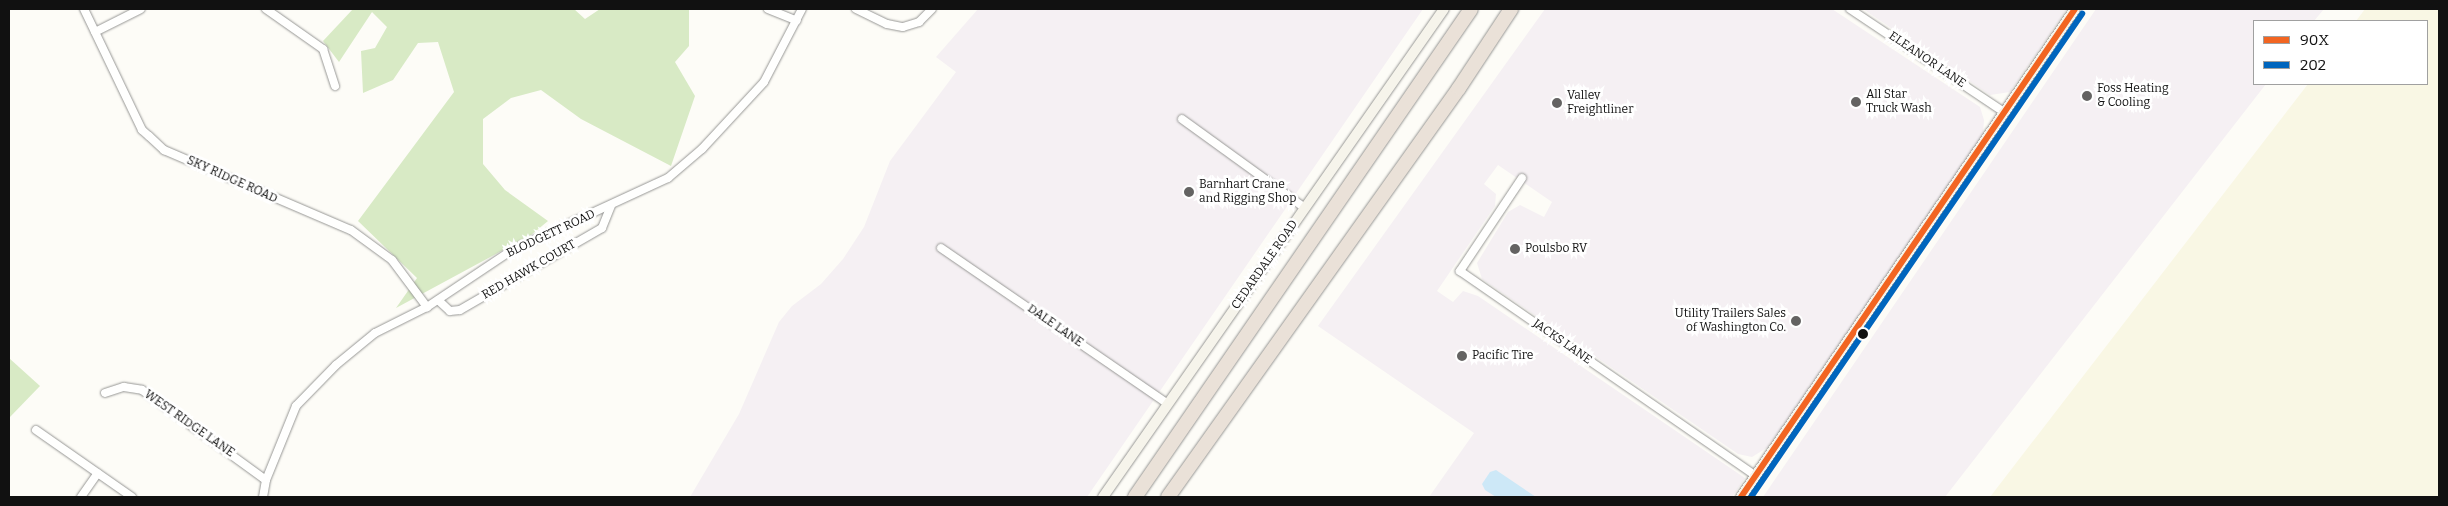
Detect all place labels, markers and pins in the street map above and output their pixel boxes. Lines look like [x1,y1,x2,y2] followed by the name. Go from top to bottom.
[2097,82,2169,110] place label: Foss Heating & Cooling
[1866,88,1932,116] place label: All Star Truck Wash
[1567,89,1633,117] place label: Valley Freightliner
[2081,90,2093,102] marker: Foss Heating & Cooling
[1850,96,1862,108] marker: All Star Truck Wash
[1551,97,1563,109] marker: Valley Freightliner
[1199,178,1296,206] place label: Barnhart Crane and Rigging Shop
[1183,186,1195,198] marker: Barnhart Crane and Rigging Shop
[1525,242,1587,256] place label: Poulsbo RV
[1509,243,1521,255] marker: Poulsbo RV
[1675,307,1786,335] place label: Utility Trailers Sales of Washington Co.
[1790,315,1802,327] marker: Utility Trailers Sales of Washington Co.
[1858,329,1868,339] unlabelled marker
[1472,349,1533,363] place label: Pacific Tire
[1456,350,1468,362] marker: Pacific Tire

